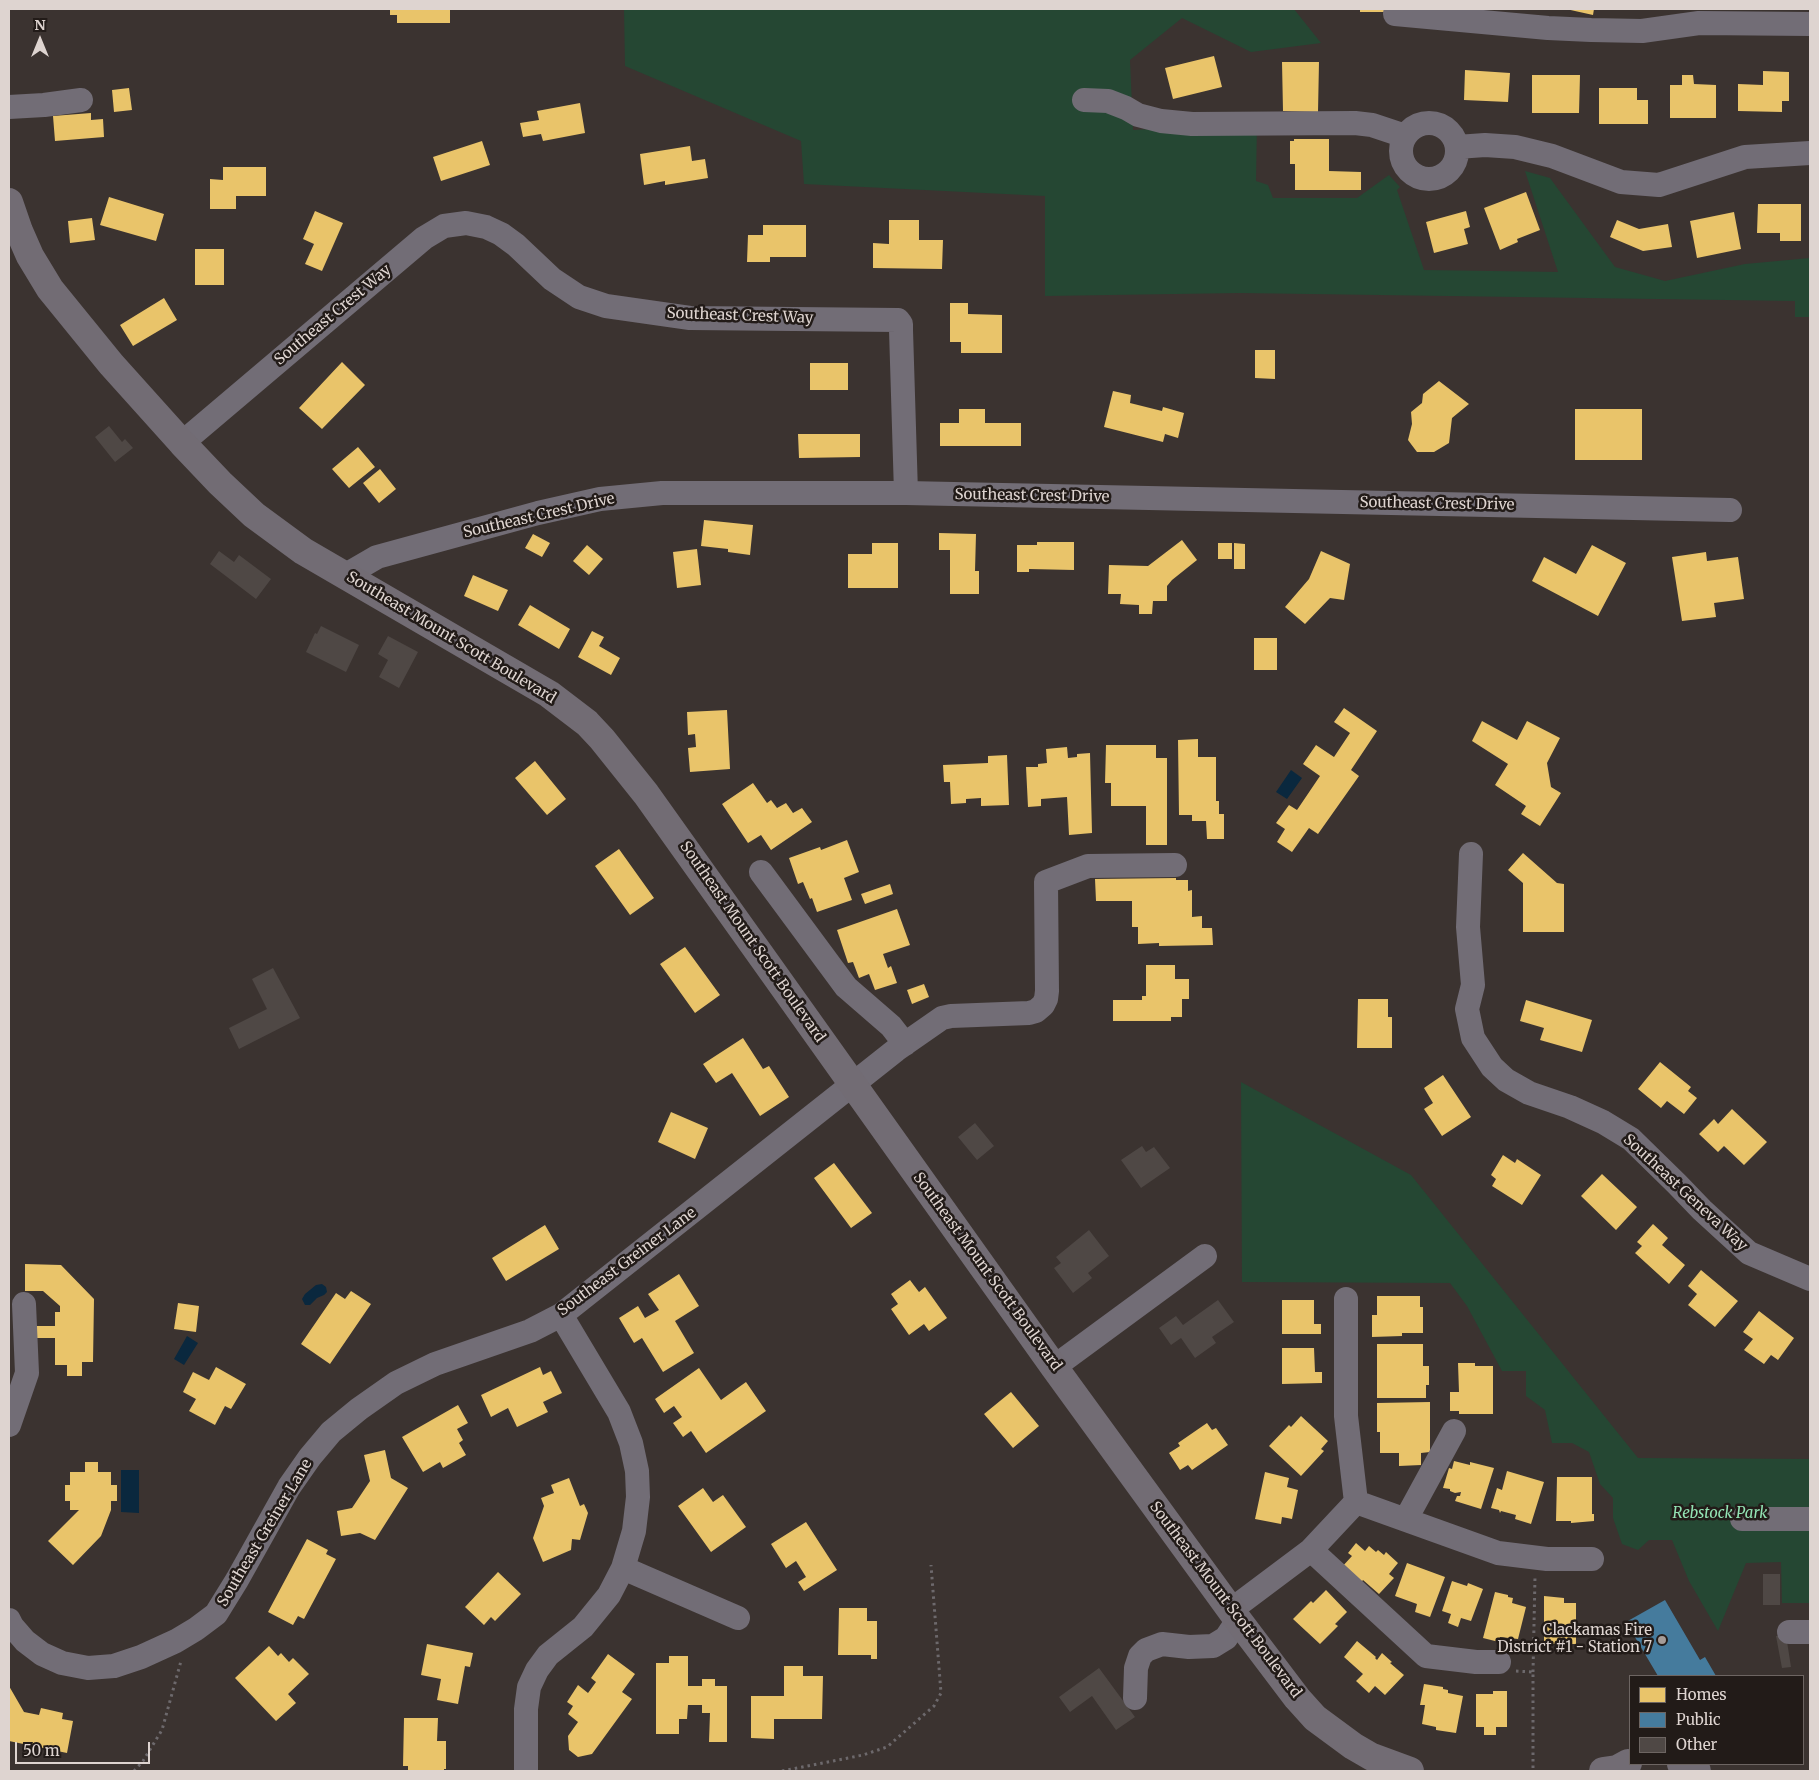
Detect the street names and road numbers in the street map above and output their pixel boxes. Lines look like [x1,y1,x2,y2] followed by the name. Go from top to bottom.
[271,261,395,369] street label: Southeast Crest Way
[666,304,814,328] street label: Southeast Crest Way
[954,486,1110,506] street label: Southeast Crest Drive
[461,490,617,542] street label: Southeast Crest Drive
[1359,494,1515,514] street label: Southeast Crest Drive
[343,568,559,708] street label: Southeast Mount Scott Boulevard
[676,838,828,1046] street label: Southeast Mount Scott Boulevard
[1619,1131,1751,1255] street label: Southeast Geneva Way
[909,1169,1065,1375] street label: Southeast Mount Scott Boulevard
[554,1204,700,1320] street label: Southeast Greiner Lane
[214,1456,316,1610] street label: Southeast Greiner Lane
[1145,1498,1305,1702] street label: Southeast Mount Scott Boulevard

